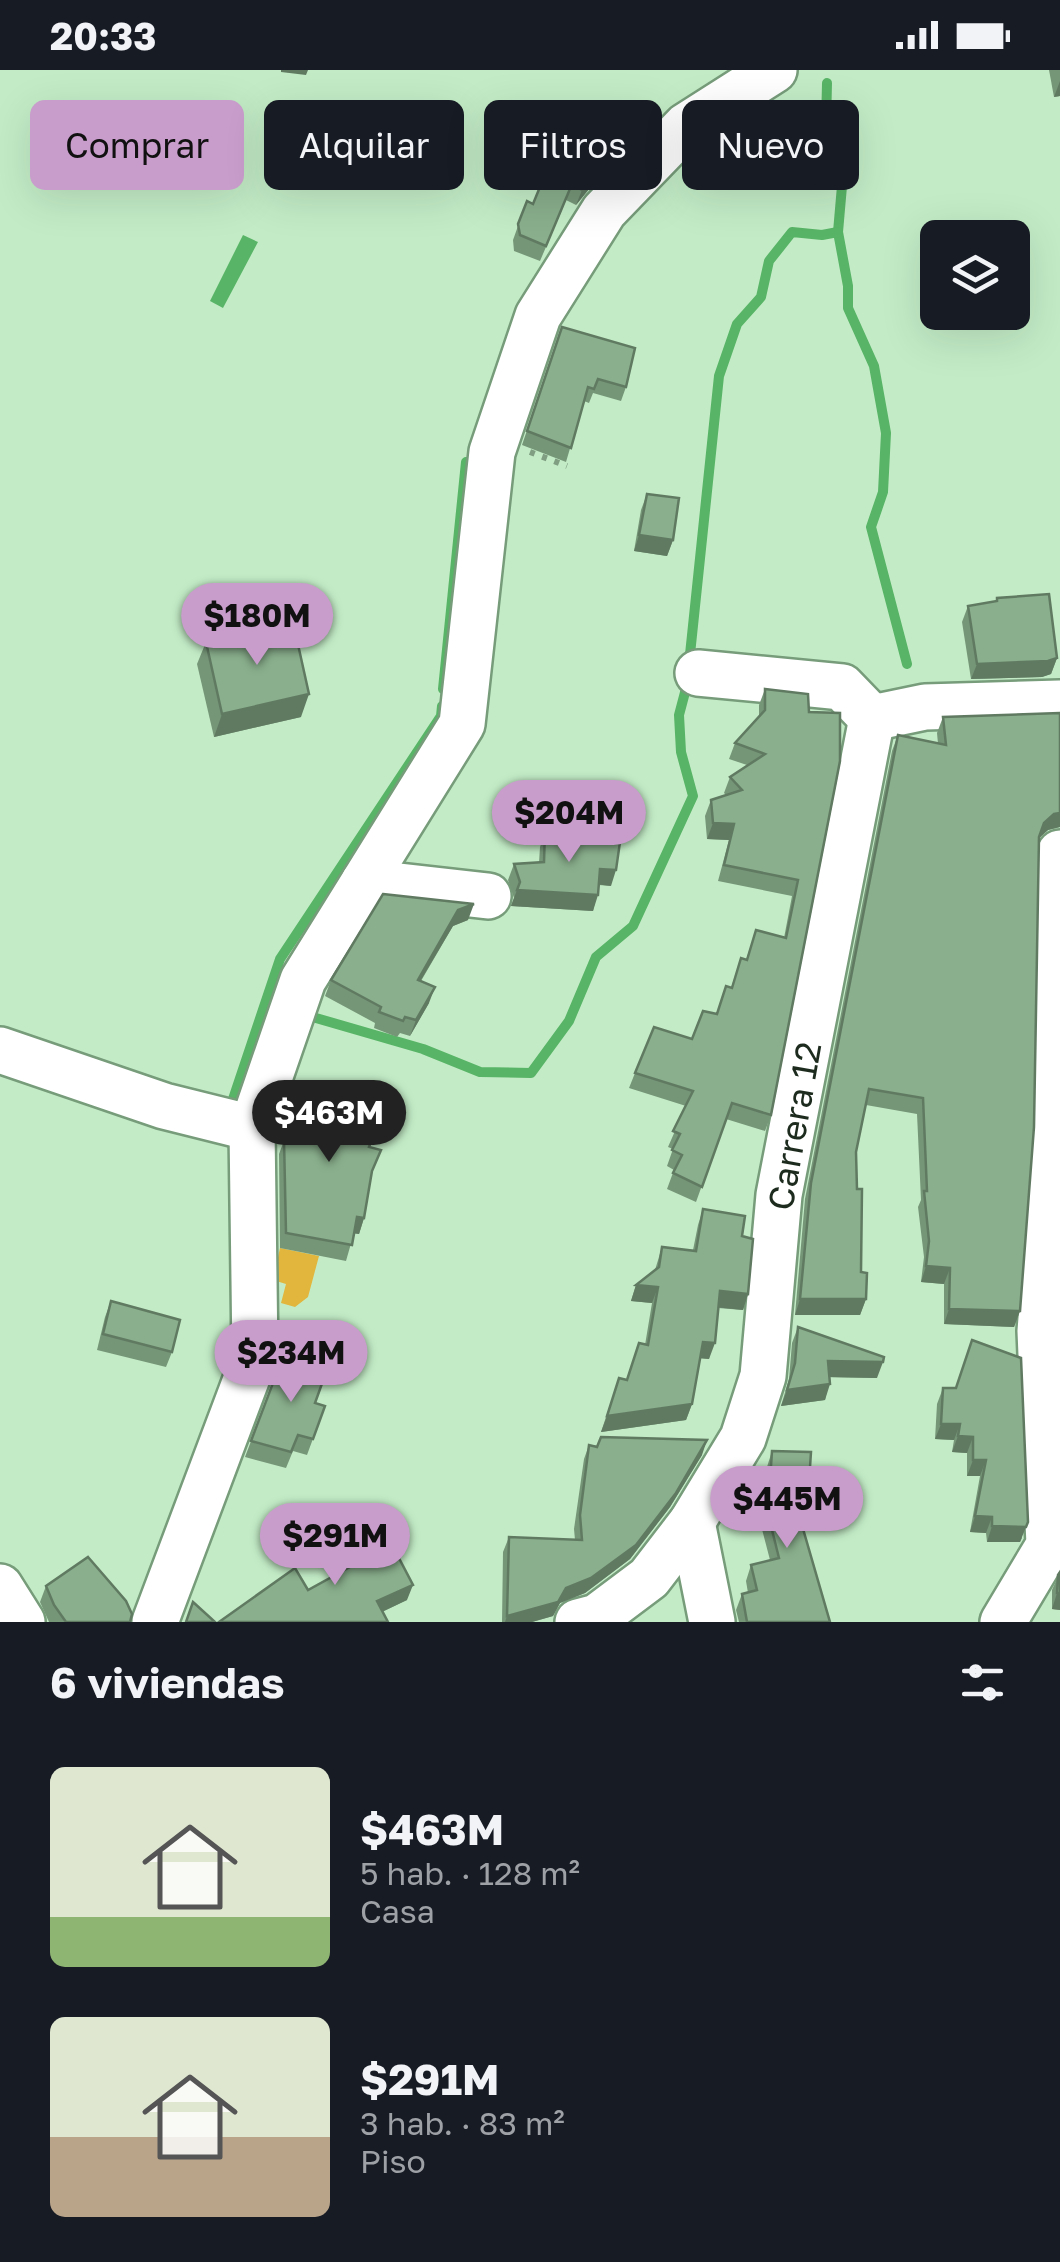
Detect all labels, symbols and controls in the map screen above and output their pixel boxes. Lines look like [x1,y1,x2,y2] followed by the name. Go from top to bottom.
[50,13,156,58] text: 20:33
[30,100,244,190] chip: Comprar
[264,100,464,190] chip: Alquilar
[484,100,662,190] chip: Filtros
[682,100,859,190] chip: Nuevo
[920,220,1030,330] map controls
[920,220,1030,330] button: layers
[187,583,327,668] pin: $180M
[203,596,311,634] text: $180M
[499,780,639,865] pin: $204M
[514,793,624,831] text: $204M
[759,1039,829,1213] street label: Carrera 12
[259,1080,399,1165] pin: $463M
[274,1093,384,1131] text: $463M
[221,1320,361,1405] pin: $234M
[237,1333,345,1371] text: $234M
[717,1466,857,1551] pin: $445M
[732,1479,842,1517] text: $445M
[265,1503,405,1588] pin: $291M
[282,1516,388,1554] text: $291M
[955,1655,1010,1710] icon: filters
[50,1657,285,1707] text: 6 viviendas
[360,1804,504,1854] text: $463M
[130,1807,250,1927] icon: home
[360,1854,580,1892] text: 5 hab. · 128 m²
[360,1892,435,1930] text: Casa
[360,2054,499,2104] text: $291M
[130,2057,250,2177] icon: home
[360,2104,565,2142] text: 3 hab. · 83 m²
[360,2142,426,2180] text: Piso

